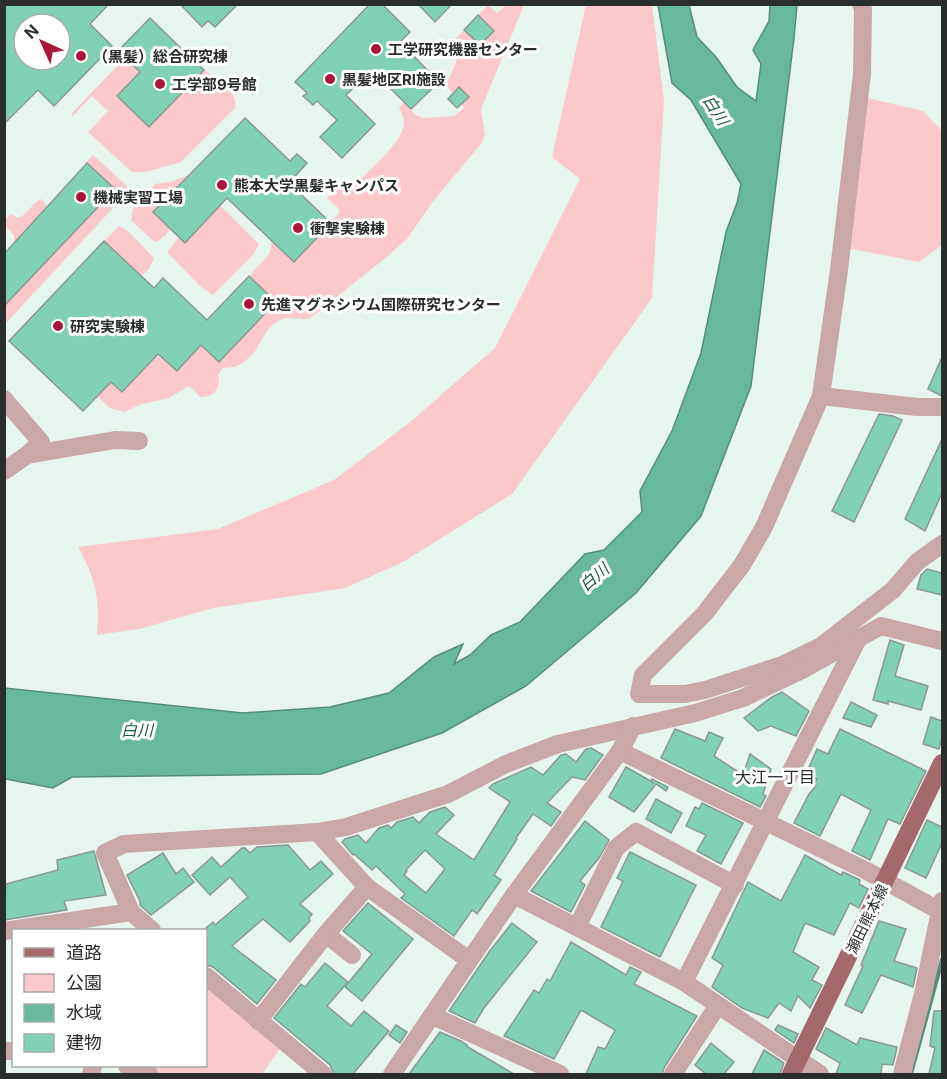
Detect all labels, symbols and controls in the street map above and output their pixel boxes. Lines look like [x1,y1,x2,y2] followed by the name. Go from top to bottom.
[12,12,72,72] north arrow
[20,20,43,43] text: N
[388,40,538,59] place label: 工学研究機器センター
[369,42,383,56] marker: 工学研究機器センター
[93,47,228,66] place label: （黒髪）総合研究棟
[74,49,88,63] marker: （黒髪）総合研究棟
[342,70,446,89] place label: 黒髪地区RI施設
[323,72,337,86] marker: 黒髪地区RI施設
[172,75,257,94] place label: 工学部9号館
[153,77,167,91] marker: 工学部9号館
[699,91,734,131] water label: 白川
[234,176,399,195] place label: 熊本大学黒髪キャンパス
[215,178,229,192] marker: 熊本大学黒髪キャンパス
[93,188,183,207] place label: 機械実習工場
[74,190,88,204] marker: 機械実習工場
[310,219,385,238] place label: 衝撃実験棟
[291,221,305,235] marker: 衝撃実験棟
[261,295,501,314] place label: 先進マグネシウム国際研究センター
[242,297,256,311] marker: 先進マグネシウム国際研究センター
[70,317,145,336] place label: 研究実験棟
[51,319,65,333] marker: 研究実験棟
[575,558,614,595] water label: 白川
[121,720,155,740] water label: 白川
[735,767,815,787] district label: 大江一丁目
[842,881,892,957] street label: 瀬田熊本線
[12,929,207,1067] legend
[66,942,102,963] text: 道路
[66,972,102,993] text: 公園
[66,1002,102,1023] text: 水域
[66,1032,102,1053] text: 建物

